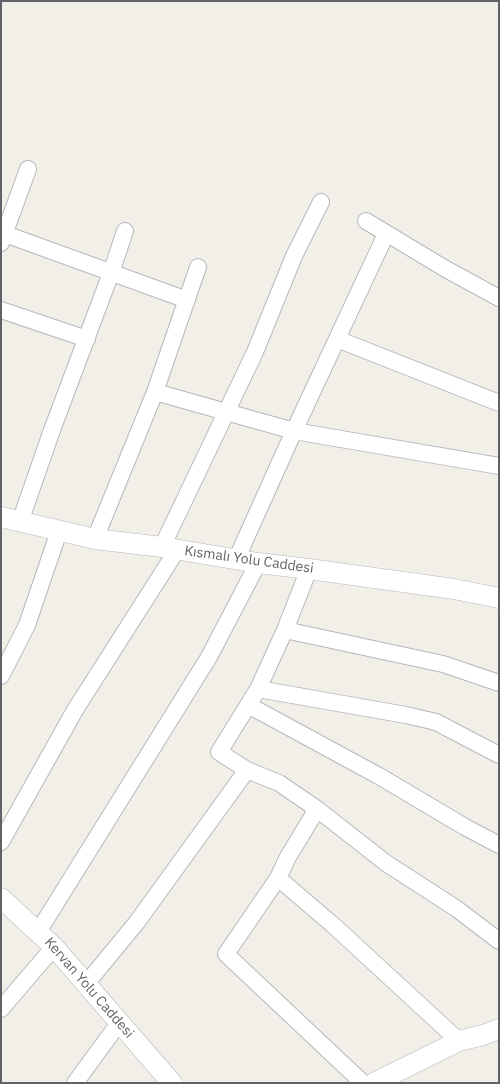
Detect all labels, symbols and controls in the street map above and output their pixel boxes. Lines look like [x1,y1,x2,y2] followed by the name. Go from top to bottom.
[183,543,315,577] street label: Kısmalı Yolu Caddesi
[41,934,137,1042] street label: Kervan Yolu Caddesi

